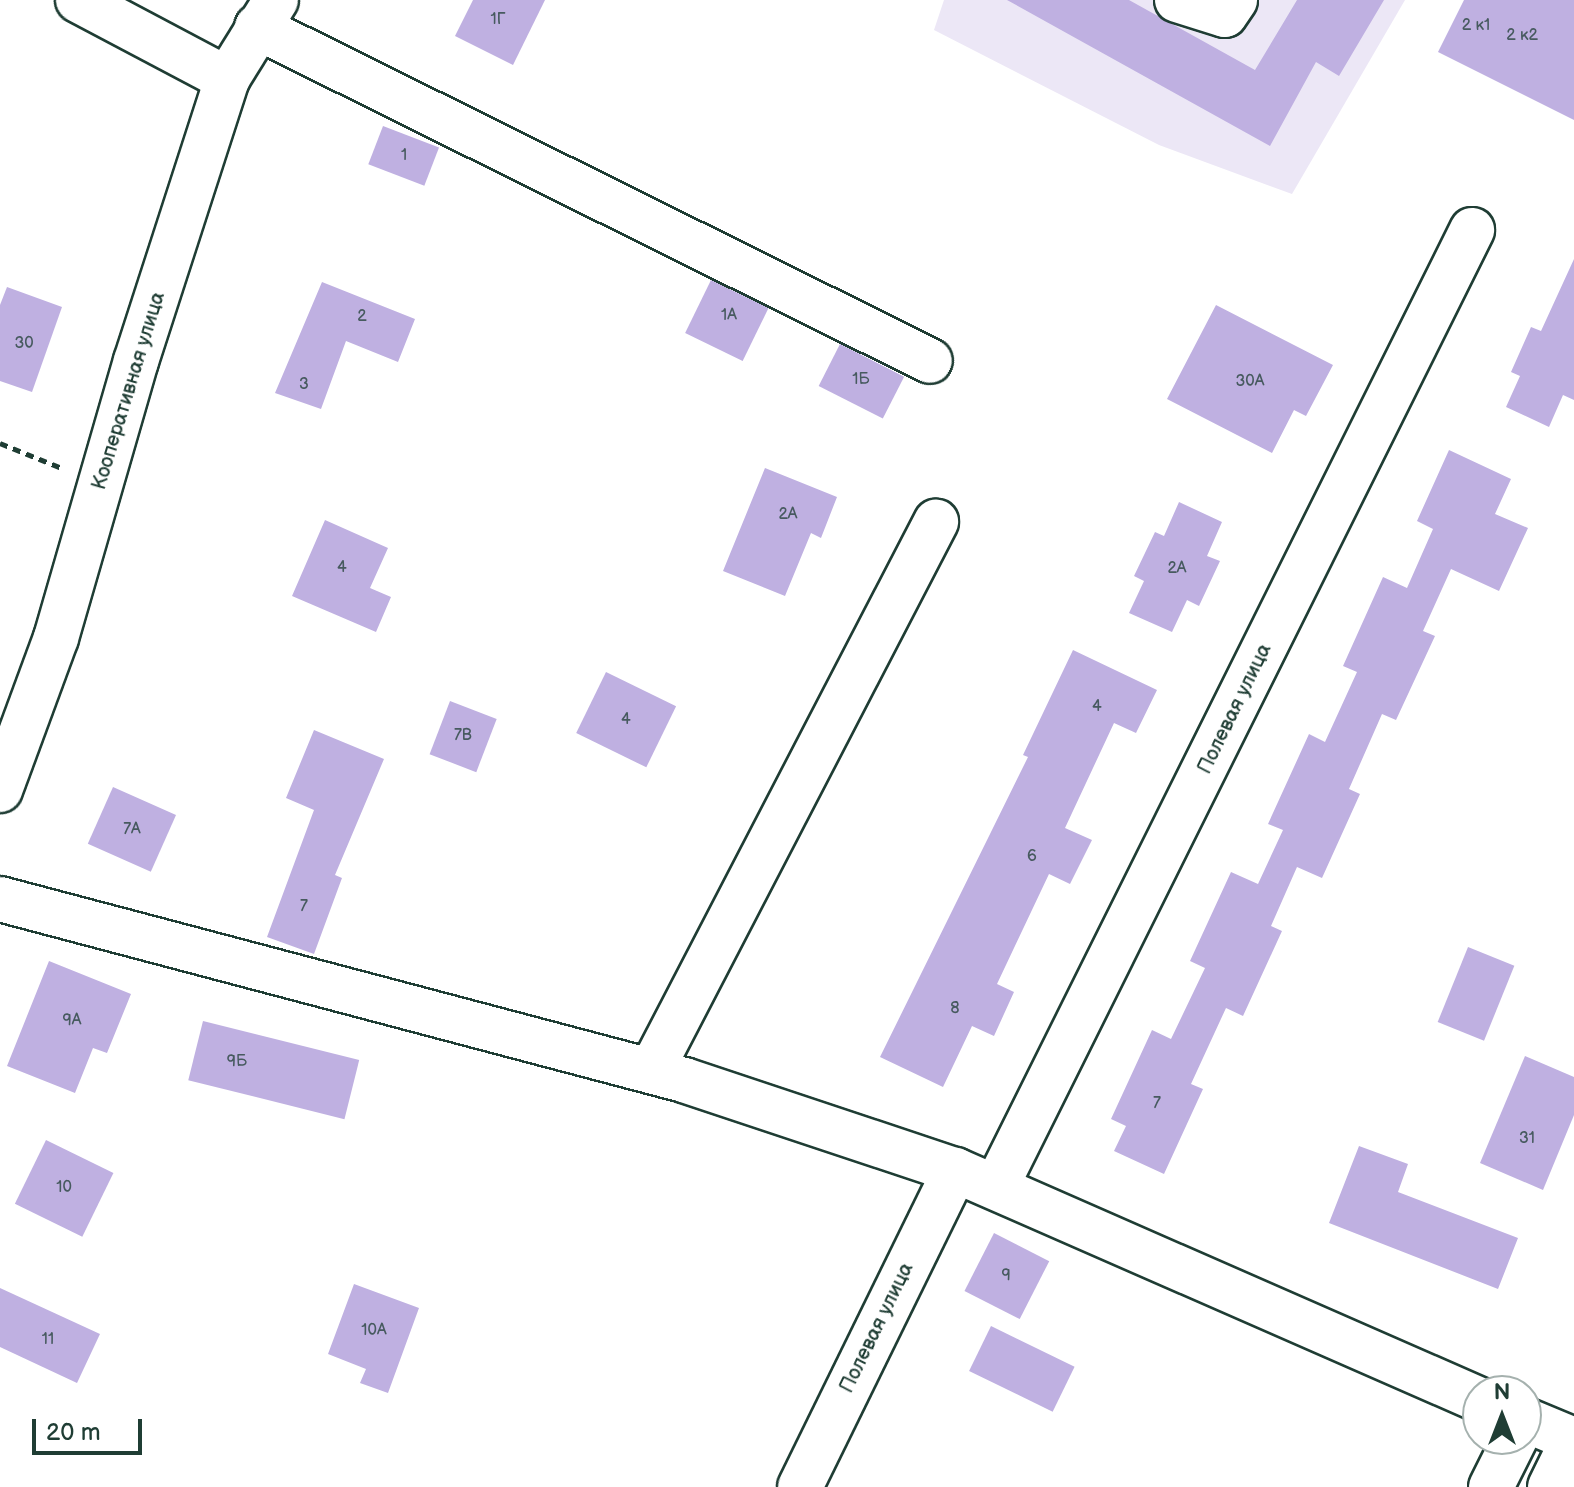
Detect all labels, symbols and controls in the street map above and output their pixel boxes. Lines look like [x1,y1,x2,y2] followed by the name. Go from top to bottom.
[490,10,506,30] house number: 1Г
[1462,16,1490,36] house number: 2 к1
[1506,26,1538,46] house number: 2 к2
[401,146,407,166] house number: 1
[87,289,171,493] street label: Кооперативная улица
[721,306,737,326] house number: 1А
[357,307,367,327] house number: 2
[14,334,34,354] house number: 30
[852,370,870,390] house number: 1Б
[1236,372,1264,392] house number: 30А
[299,375,309,395] house number: 3
[778,505,798,525] house number: 2А
[337,558,347,578] house number: 4
[1167,559,1187,579] house number: 2А
[1193,640,1277,778] street label: Полевая улица
[1092,697,1102,717] house number: 4
[621,710,631,730] house number: 4
[454,726,472,746] house number: 7В
[123,820,141,840] house number: 7А
[1027,847,1037,867] house number: 6
[300,897,308,917] house number: 7
[950,999,960,1019] house number: 8
[63,1011,81,1031] house number: 9А
[227,1052,247,1072] house number: 9Б
[1153,1094,1161,1114] house number: 7
[1519,1129,1535,1149] house number: 31
[56,1178,72,1198] house number: 10
[835,1259,919,1397] street label: Полевая улица
[1001,1266,1011,1286] house number: 9
[361,1321,387,1341] house number: 10А
[42,1330,54,1350] house number: 11
[1462,1375,1542,1455] north arrow
[1494,1379,1510,1406] text: N
[36,1403,146,1453] scale bar
[46,1418,101,1447] text: 20 m

